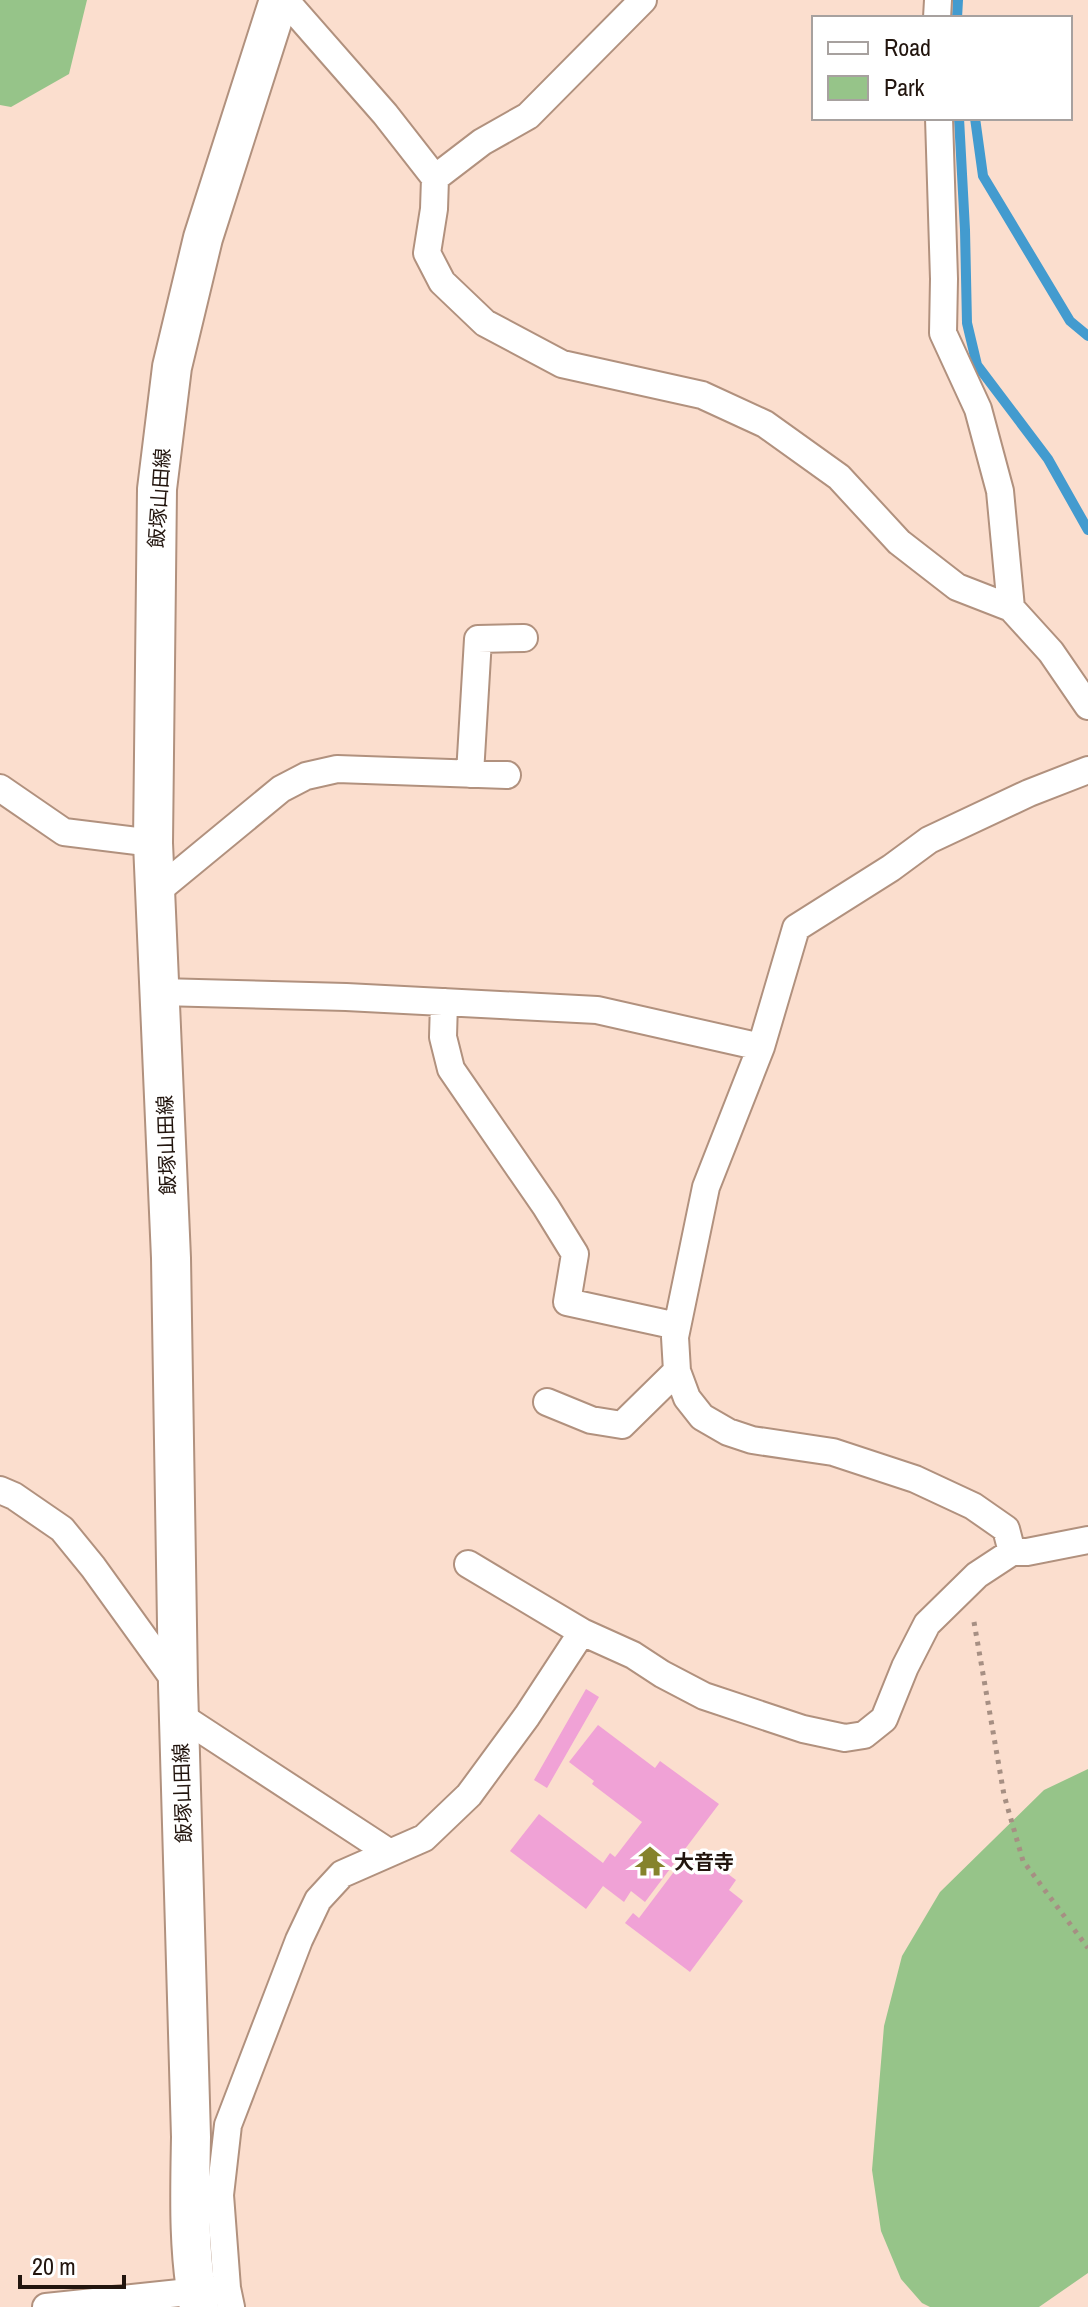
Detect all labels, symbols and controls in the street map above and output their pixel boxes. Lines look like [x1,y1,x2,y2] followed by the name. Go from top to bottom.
[812,16,1072,120] legend
[884,31,931,63] text: Road
[884,71,925,103] text: Park
[142,447,176,549] street label: 飯塚山田線
[151,1095,181,1195] street label: 飯塚山田線
[167,1743,197,1843] street label: 飯塚山田線
[633,1844,667,1878] temple icon: 大音寺
[674,1848,734,1875] place label: 大音寺
[20,2239,124,2289] scale bar
[32,2250,76,2282] text: 20 m

